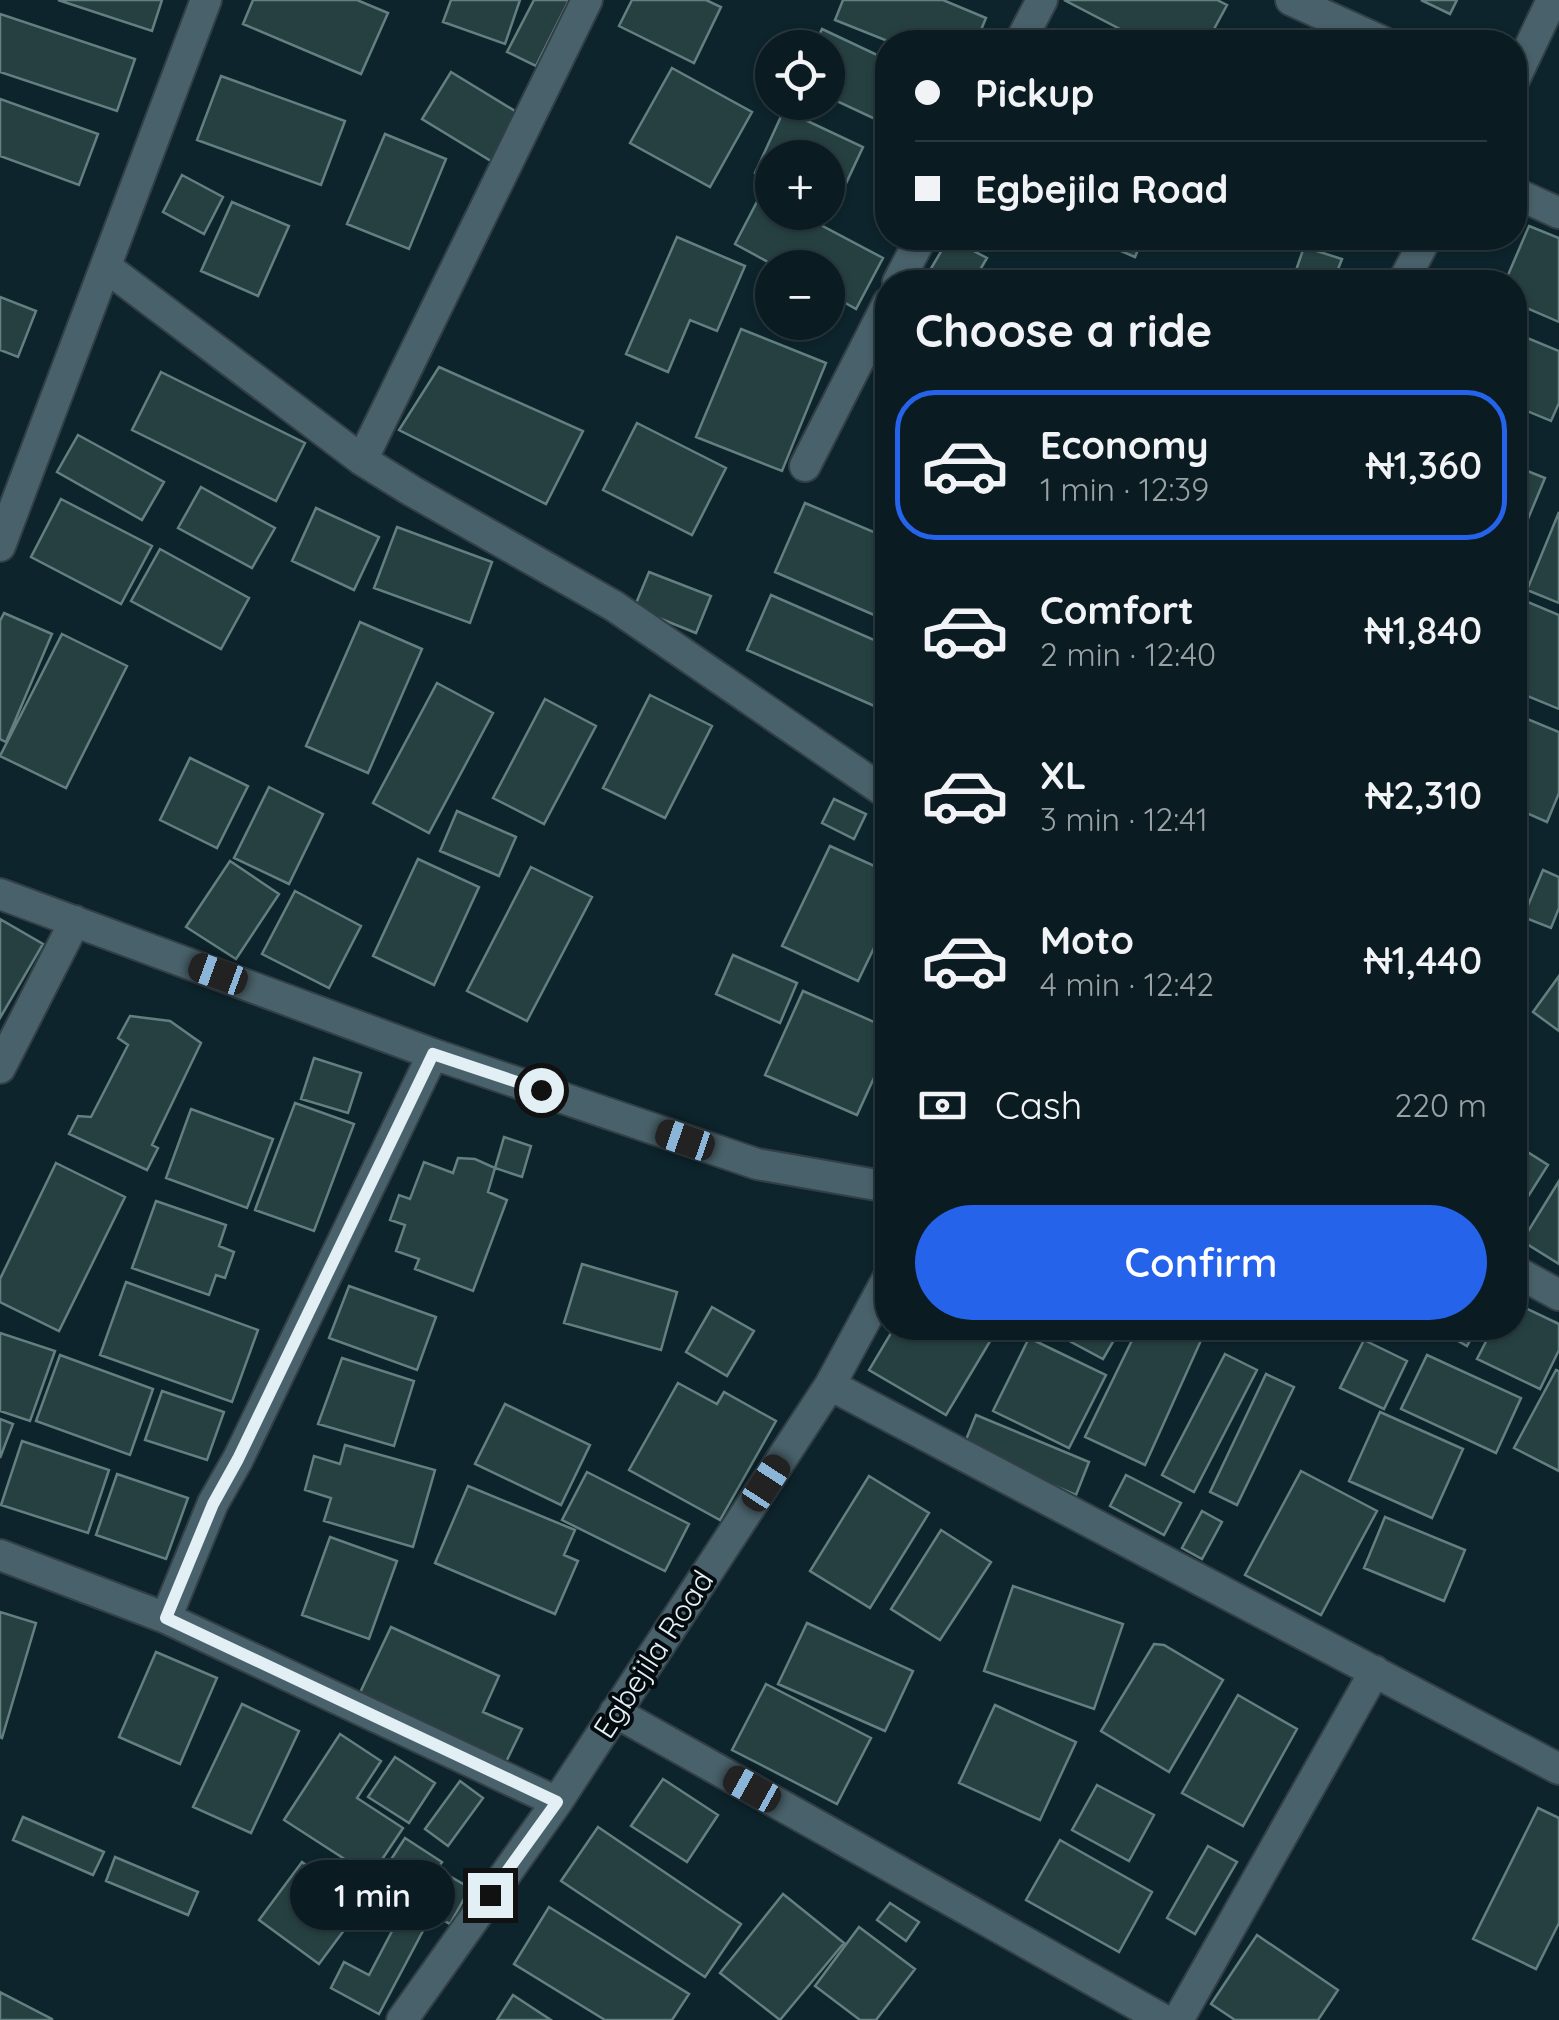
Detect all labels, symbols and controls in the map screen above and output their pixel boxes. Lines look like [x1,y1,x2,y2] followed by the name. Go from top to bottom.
[755,30,845,340] map controls
[755,30,845,120] button: locate
[975,69,1094,117] text: Pickup
[755,140,845,230] button: +
[975,165,1228,213] text: Egbejila Road
[755,250,845,340] button: −
[915,302,1212,358] text: Choose a ride
[920,420,1010,510] icon: car
[1040,421,1209,469] text: Economy
[1366,441,1482,489] text: ₦1,360
[1040,469,1209,509] text: 1 min · 12:39
[920,585,1010,675] icon: car
[1040,586,1194,634] text: Comfort
[1365,606,1482,654] text: ₦1,840
[1040,634,1216,674] text: 2 min · 12:40
[920,750,1010,840] icon: car
[1040,751,1086,799] text: XL
[1365,771,1482,819] text: ₦2,310
[1040,799,1208,839] text: 3 min · 12:41
[920,915,1010,1005] icon: car
[1040,916,1134,964] text: Moto
[1364,936,1482,984] text: ₦1,440
[185,950,251,998] car
[1040,964,1214,1004] text: 4 min · 12:42
[519,1068,564,1113] route start
[915,1078,970,1133] icon: cash
[995,1081,1082,1129] text: Cash
[1395,1085,1487,1125] text: 220 m
[652,1116,718,1164] car
[915,1205,1487,1320] button: Confirm
[737,1450,795,1516] car
[585,1563,721,1745] street label: Egbejila Road
[718,1761,786,1817] car
[290,1860,455,1930] callout: 1 min
[468,1873,513,1918] route end
[334,1875,411,1915] text: 1 min

